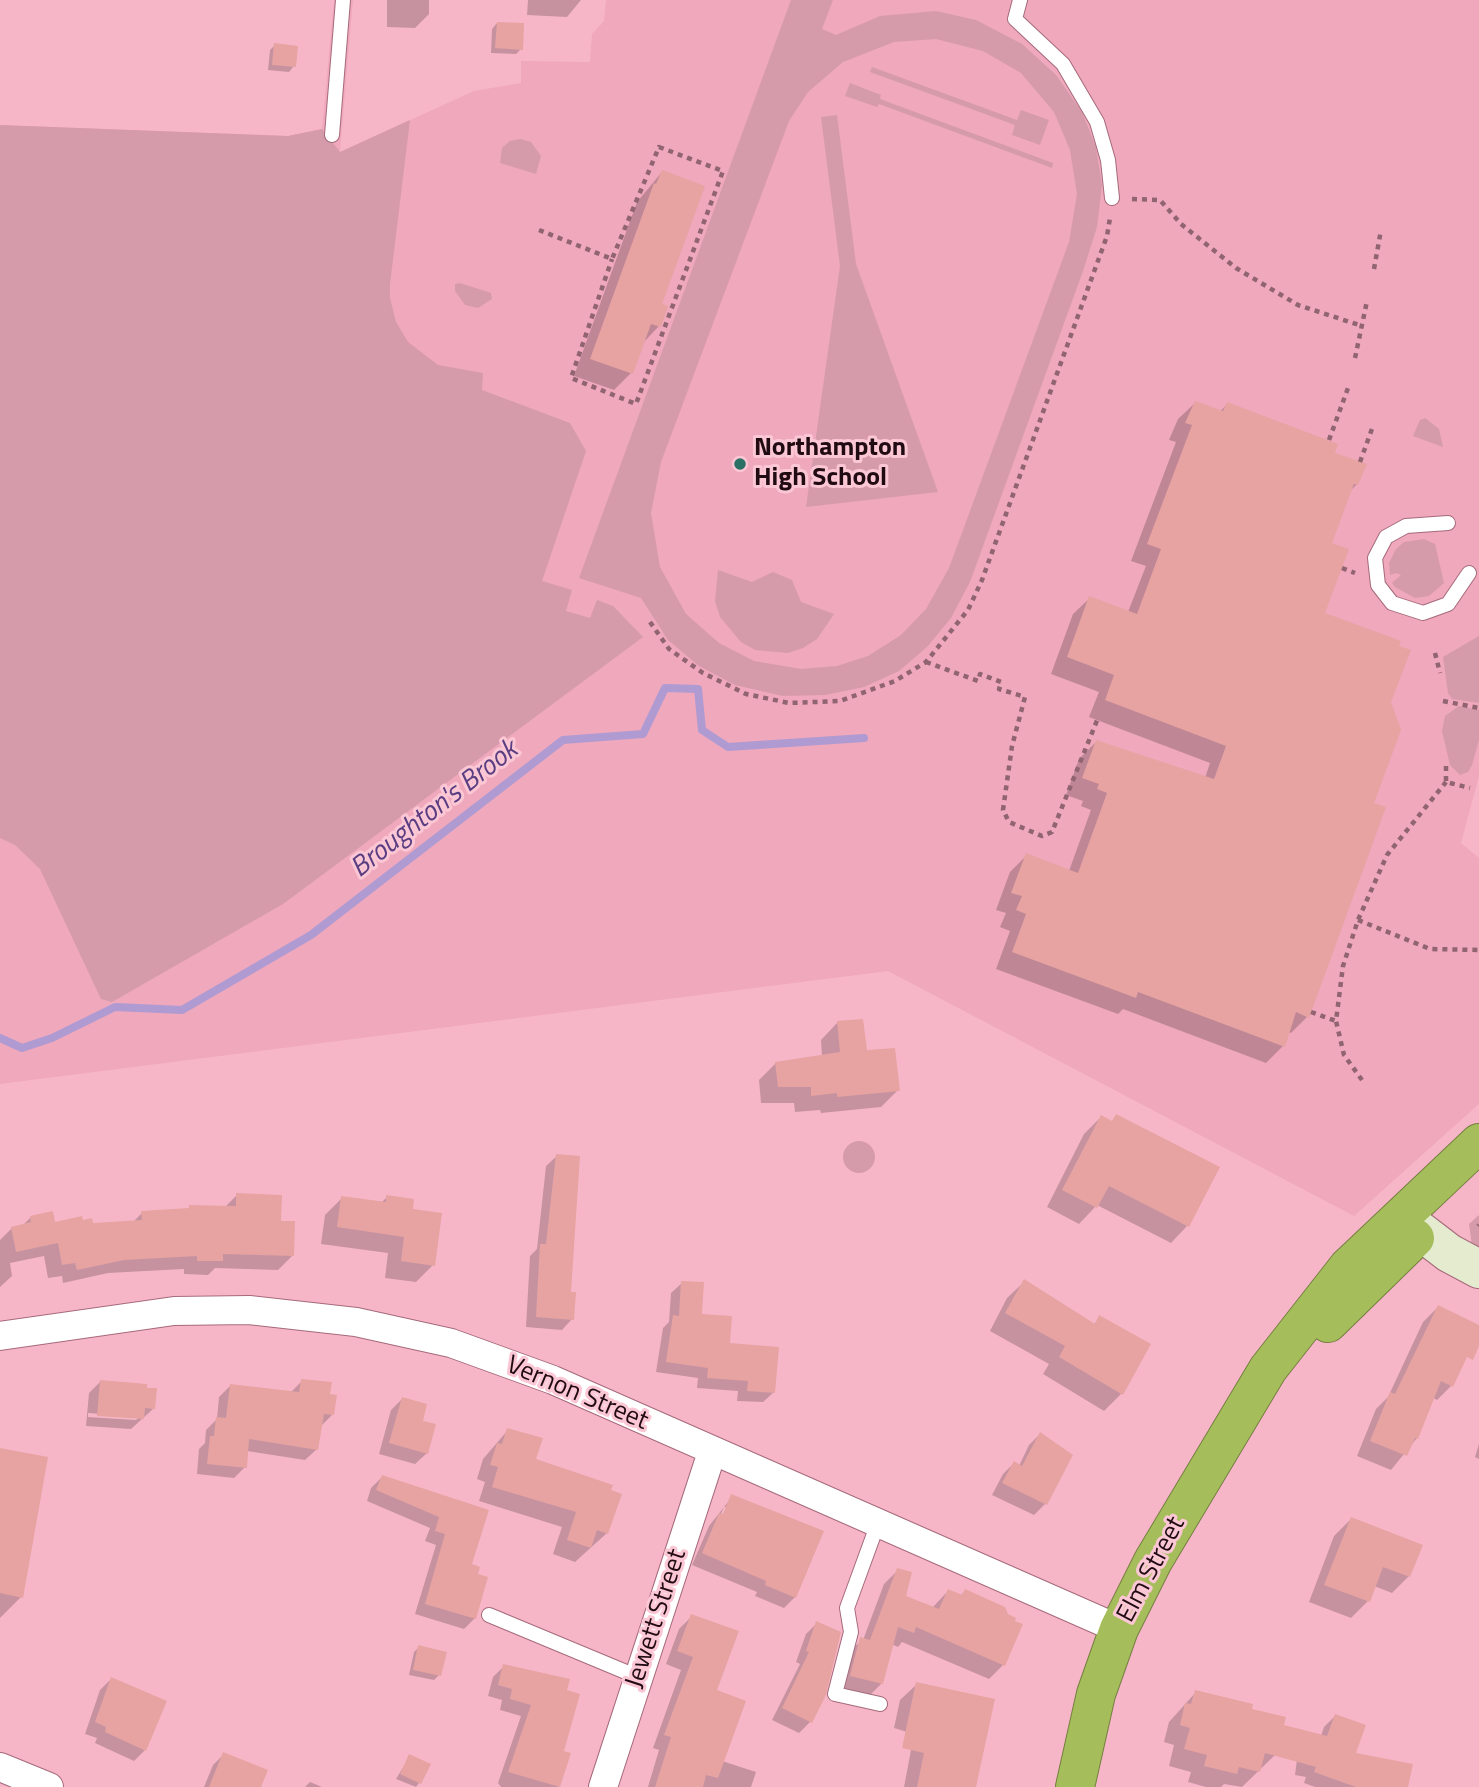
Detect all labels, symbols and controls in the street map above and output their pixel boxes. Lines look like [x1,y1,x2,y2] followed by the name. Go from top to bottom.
[754,433,906,494] place label: Northampton High School
[732,456,748,472] marker: Northampton High School
[345,734,525,886] water label: Broughton's Brook
[501,1350,653,1438] street label: Vernon Street
[1111,1512,1193,1628] street label: Elm Street
[620,1546,694,1692] street label: Jewett Street

